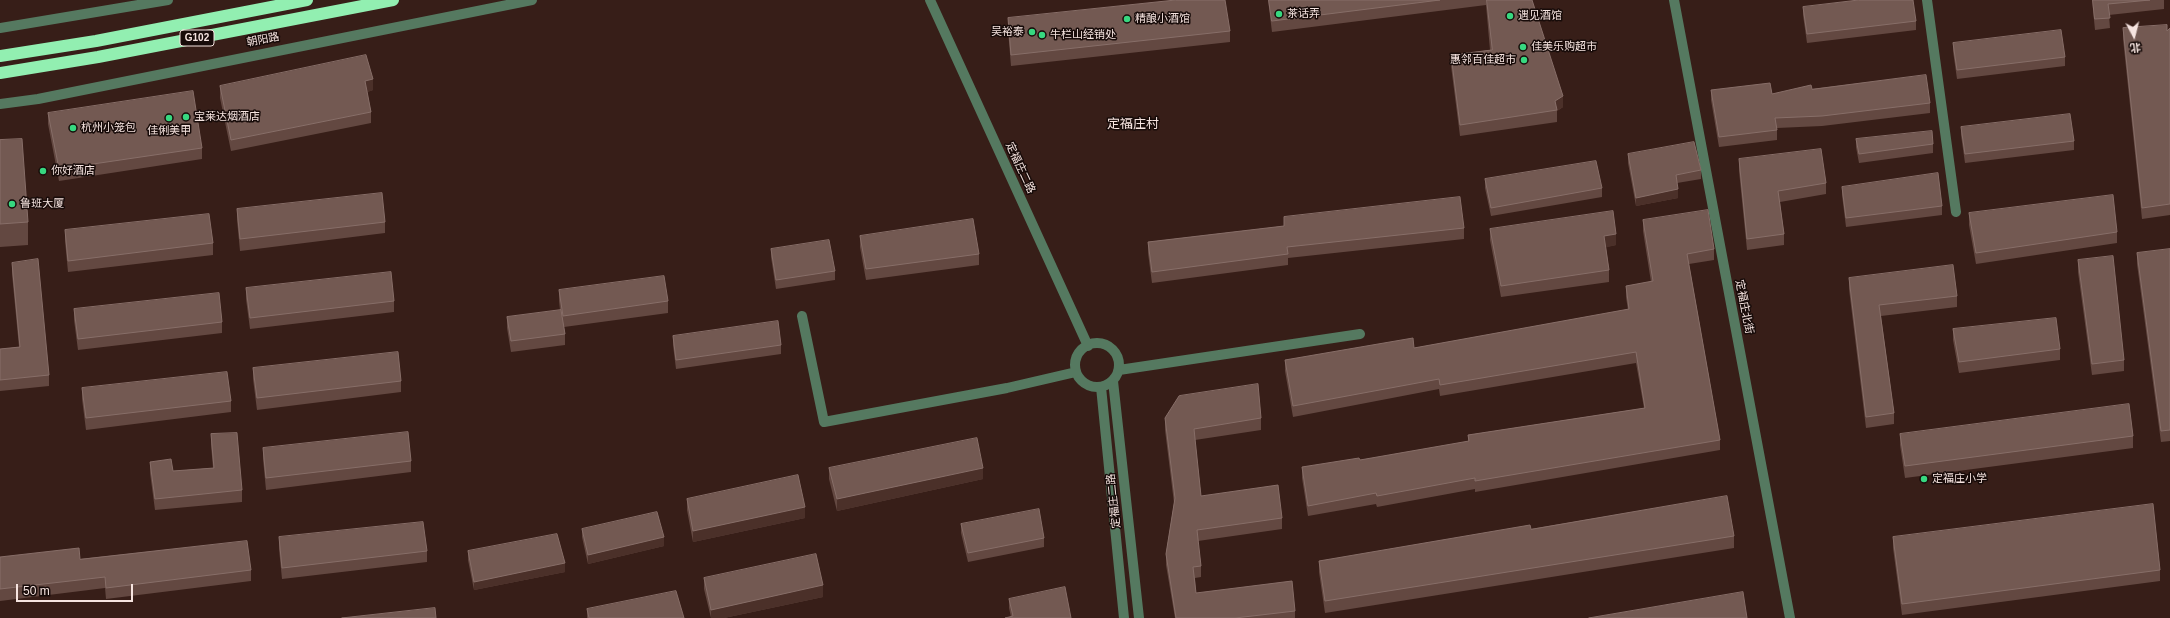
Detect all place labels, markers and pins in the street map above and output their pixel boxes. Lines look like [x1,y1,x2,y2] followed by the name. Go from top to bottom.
[1287,7,1320,21] place label: 茶话弄
[1274,9,1284,19] marker: 茶话弄
[1518,9,1562,23] place label: 遇见酒馆
[1505,11,1515,21] marker: 遇见酒馆
[1135,12,1190,26] place label: 精酿小酒馆
[1122,14,1132,24] marker: 精酿小酒馆
[991,25,1024,39] place label: 吴裕泰
[1027,27,1037,37] marker: 吴裕泰
[1050,28,1116,42] place label: 牛栏山经销处
[1037,30,1047,40] marker: 牛栏山经销处
[1531,40,1597,54] place label: 佳美乐购超市
[1518,42,1528,52] marker: 佳美乐购超市
[1450,53,1516,67] place label: 惠邻百佳超市
[1519,55,1529,65] marker: 惠邻百佳超市
[194,110,260,124] place label: 宝莱达烟酒店
[181,112,191,122] marker: 宝莱达烟酒店
[164,113,174,123] marker: 佳俐美甲
[81,121,136,135] place label: 杭州小笼包
[68,123,78,133] marker: 杭州小笼包
[147,124,191,138] place label: 佳俐美甲
[51,164,95,178] place label: 你好酒店
[38,166,48,176] marker: 你好酒店
[20,197,64,211] place label: 鲁班大厦
[7,199,17,209] marker: 鲁班大厦
[1932,472,1987,486] place label: 定福庄小学
[1919,474,1929,484] marker: 定福庄小学

